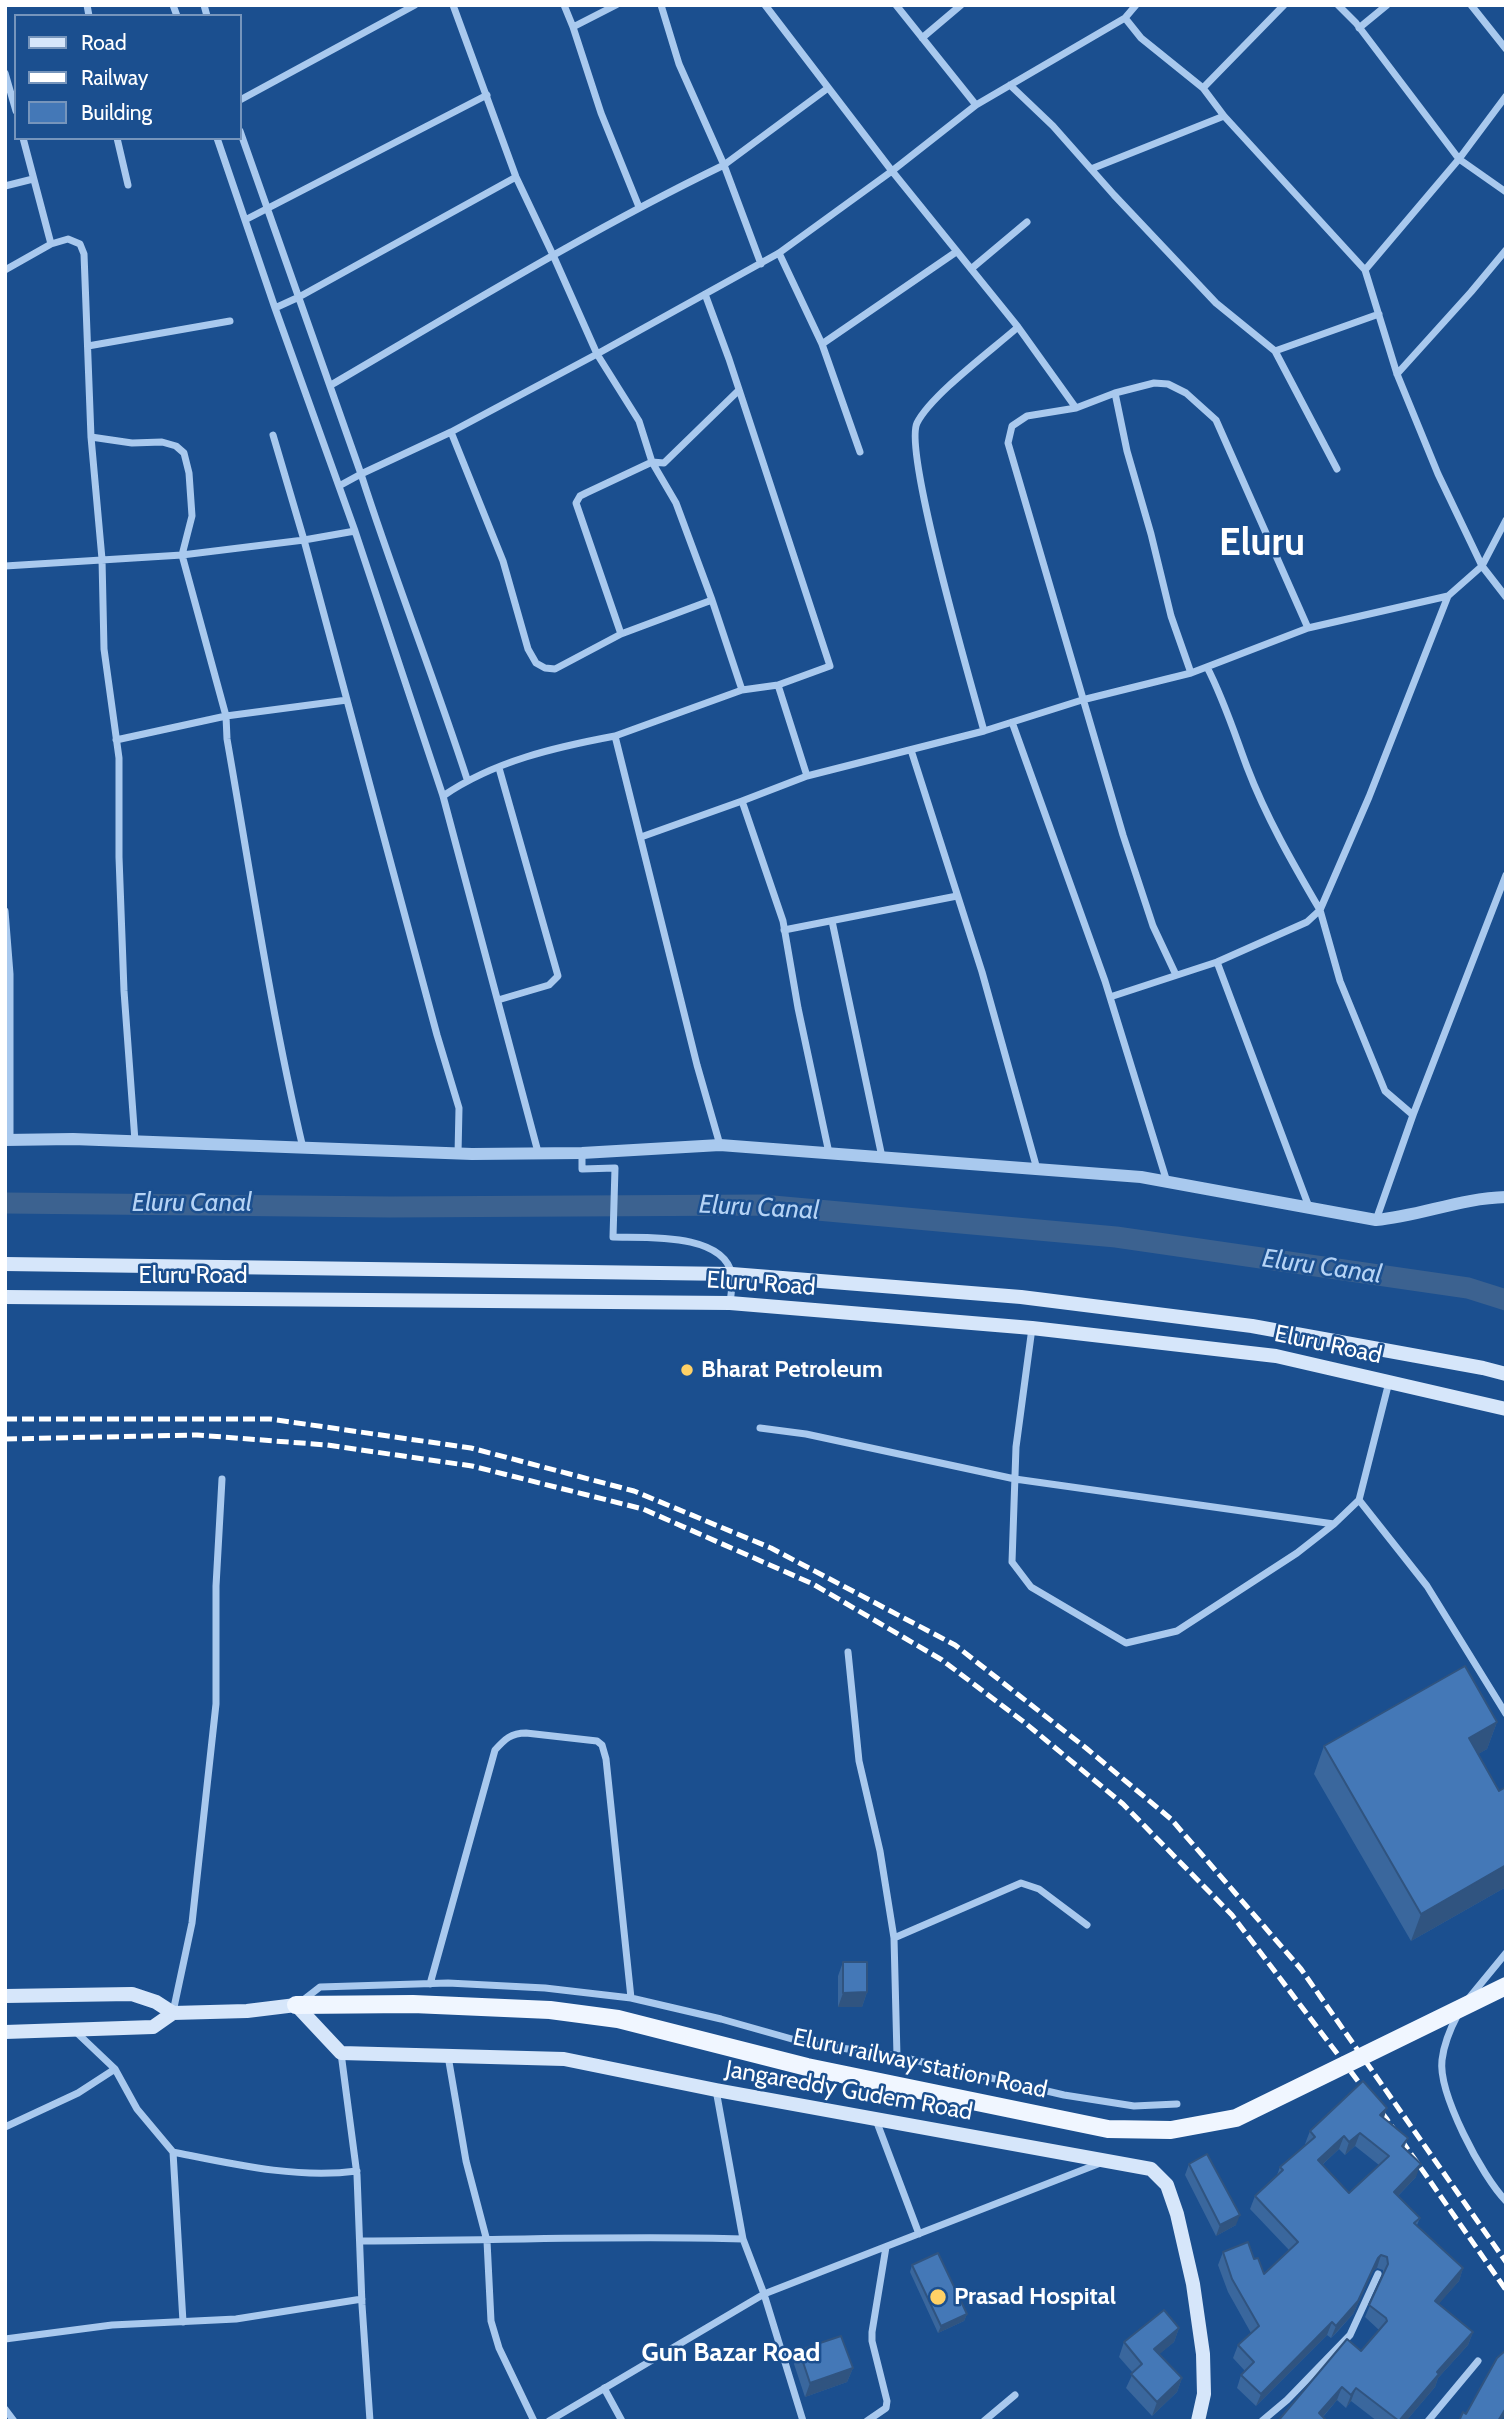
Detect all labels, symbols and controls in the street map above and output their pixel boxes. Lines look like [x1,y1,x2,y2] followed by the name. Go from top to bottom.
[14,14,242,140] legend
[81,30,127,55] text: Road
[81,65,148,90] text: Railway
[81,100,152,125] text: Building
[1219,521,1305,567] district label: Eluru
[132,1187,252,1219] water label: Eluru Canal
[698,1189,820,1227] water label: Eluru Canal
[1260,1243,1384,1291] water label: Eluru Canal
[138,1262,248,1290] street label: Eluru Road
[706,1266,816,1302] street label: Eluru Road
[1272,1320,1384,1370] street label: Eluru Road
[701,1356,883,1384] place label: Bharat Petroleum
[679,1362,695,1378] marker: Bharat Petroleum
[790,2023,1050,2105] street label: Eluru railway station Road
[723,2055,975,2127] street label: Jangareddy Gudem Road
[954,2283,1116,2311] place label: Prasad Hospital
[928,2287,948,2307] marker: Prasad Hospital
[642,2337,820,2369] district label: Gun Bazar Road

